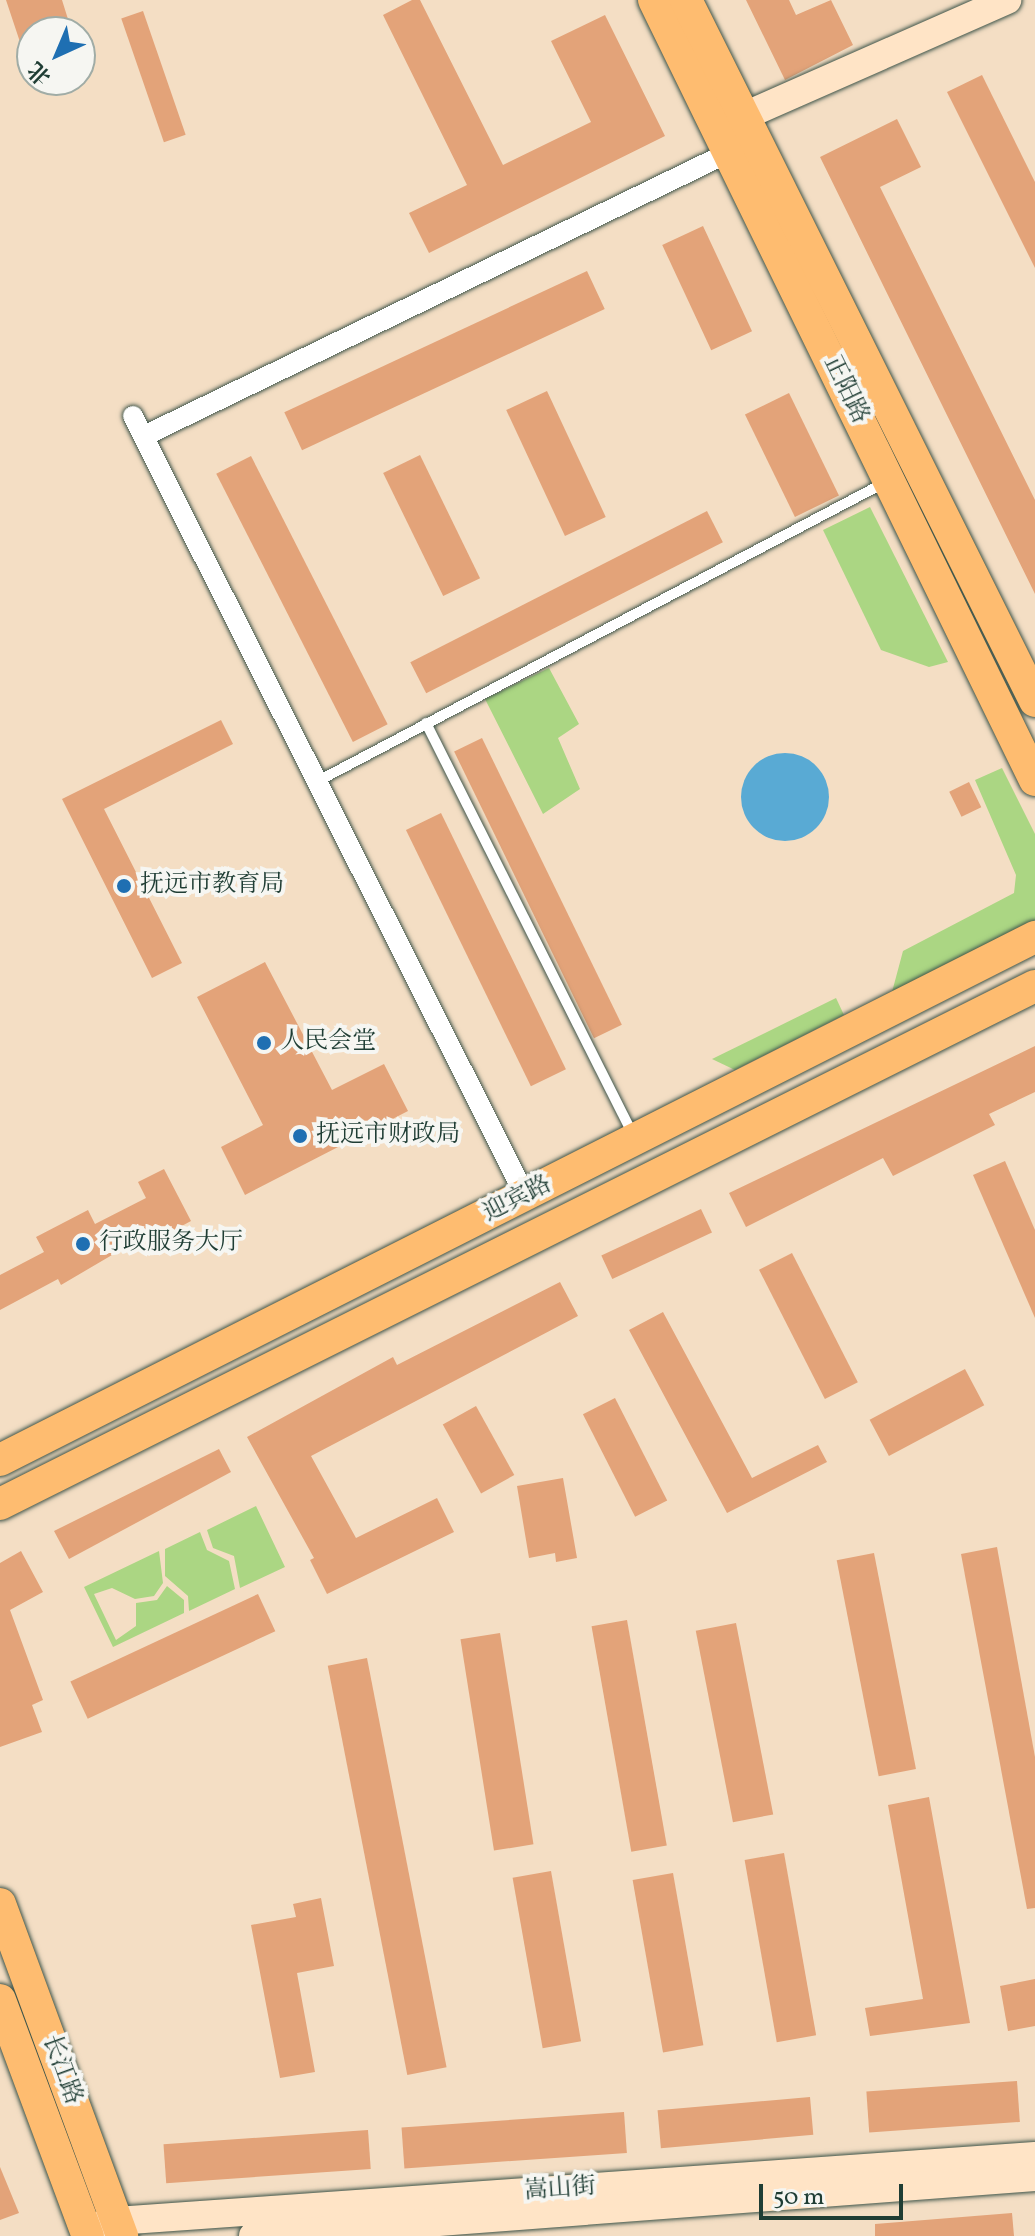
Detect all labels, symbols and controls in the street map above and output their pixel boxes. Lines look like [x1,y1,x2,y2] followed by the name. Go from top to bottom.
[16,16,96,96] north arrow
[22,53,59,91] text: 北
[816,351,874,429] street label: 正阳路
[140,872,284,900] place label: 抚远市教育局
[115,877,133,895] marker: 抚远市教育局
[280,1029,376,1057] place label: 人民会堂
[255,1034,273,1052] marker: 人民会堂
[316,1122,460,1150] place label: 抚远市财政局
[291,1127,309,1145] marker: 抚远市财政局
[479,1171,557,1229] street label: 迎宾路
[99,1230,243,1258] place label: 行政服务大厅
[74,1235,92,1253] marker: 行政服务大厅
[35,2031,87,2109] street label: 长江路
[763,2168,907,2218] scale bar
[523,2173,597,2207] street label: 嵩山街
[773,2181,825,2215] text: 50 m

